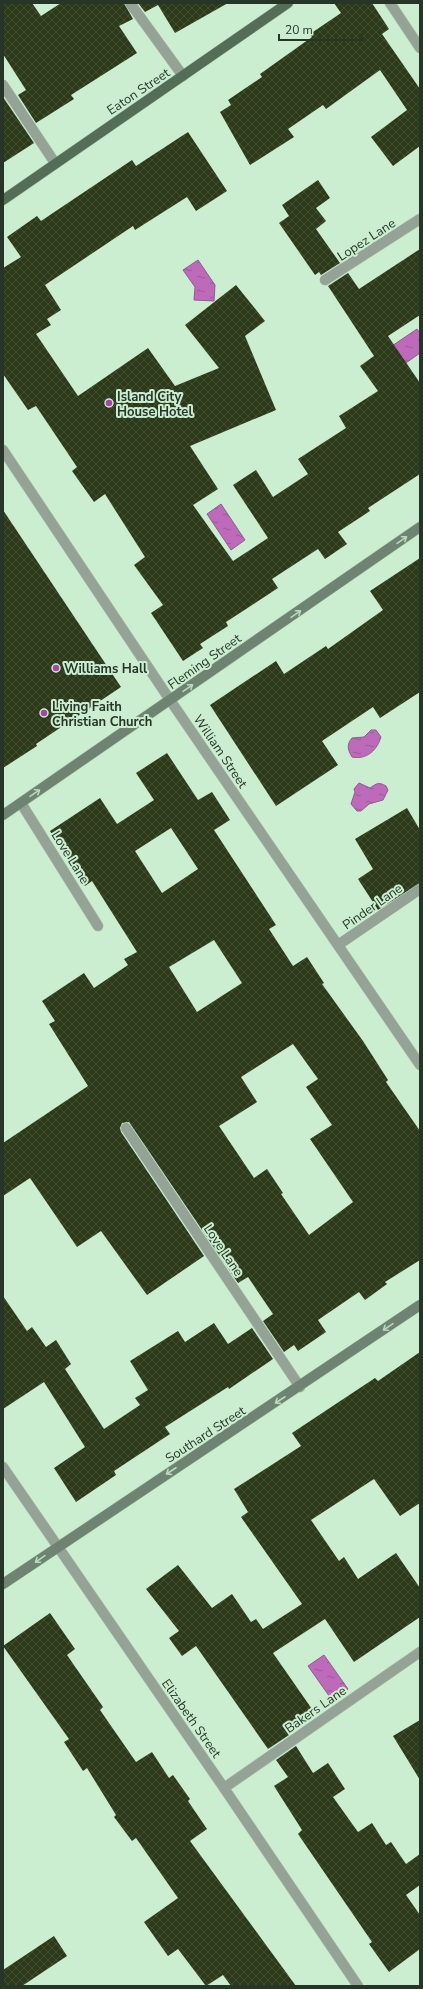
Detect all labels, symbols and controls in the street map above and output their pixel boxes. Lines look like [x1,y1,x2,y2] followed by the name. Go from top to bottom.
[279,16,362,42] scale bar
[285,22,313,38] text: 20 m
[104,64,174,119] street label: Eaton Street
[334,214,399,265] street label: Lopez Lane
[117,388,193,421] place label: Island City House Hotel
[104,398,114,408] marker: Island City House Hotel
[397,536,408,544] one-way arrow
[290,610,301,618] one-way arrow
[164,630,245,694] street label: Fleming Street
[64,660,148,678] place label: Williams Hall
[51,663,61,673] marker: Williams Hall
[183,684,194,692] one-way arrow
[52,698,152,731] place label: Living Faith Christian Church
[39,708,49,718] marker: Living Faith Christian Church
[189,711,252,792] street label: William Street
[29,789,40,797] one-way arrow
[47,828,94,887] street label: Love Lane
[339,880,406,934] street label: Pinder Lane
[199,1221,247,1280] street label: Love Lane
[383,1323,394,1331] one-way arrow
[275,1396,286,1404] one-way arrow
[162,1402,250,1468] street label: Southard Street
[165,1468,177,1476] one-way arrow
[34,1555,45,1563] one-way arrow
[157,1676,225,1762] street label: Elizabeth Street
[281,1682,350,1738] street label: Bakers Lane

